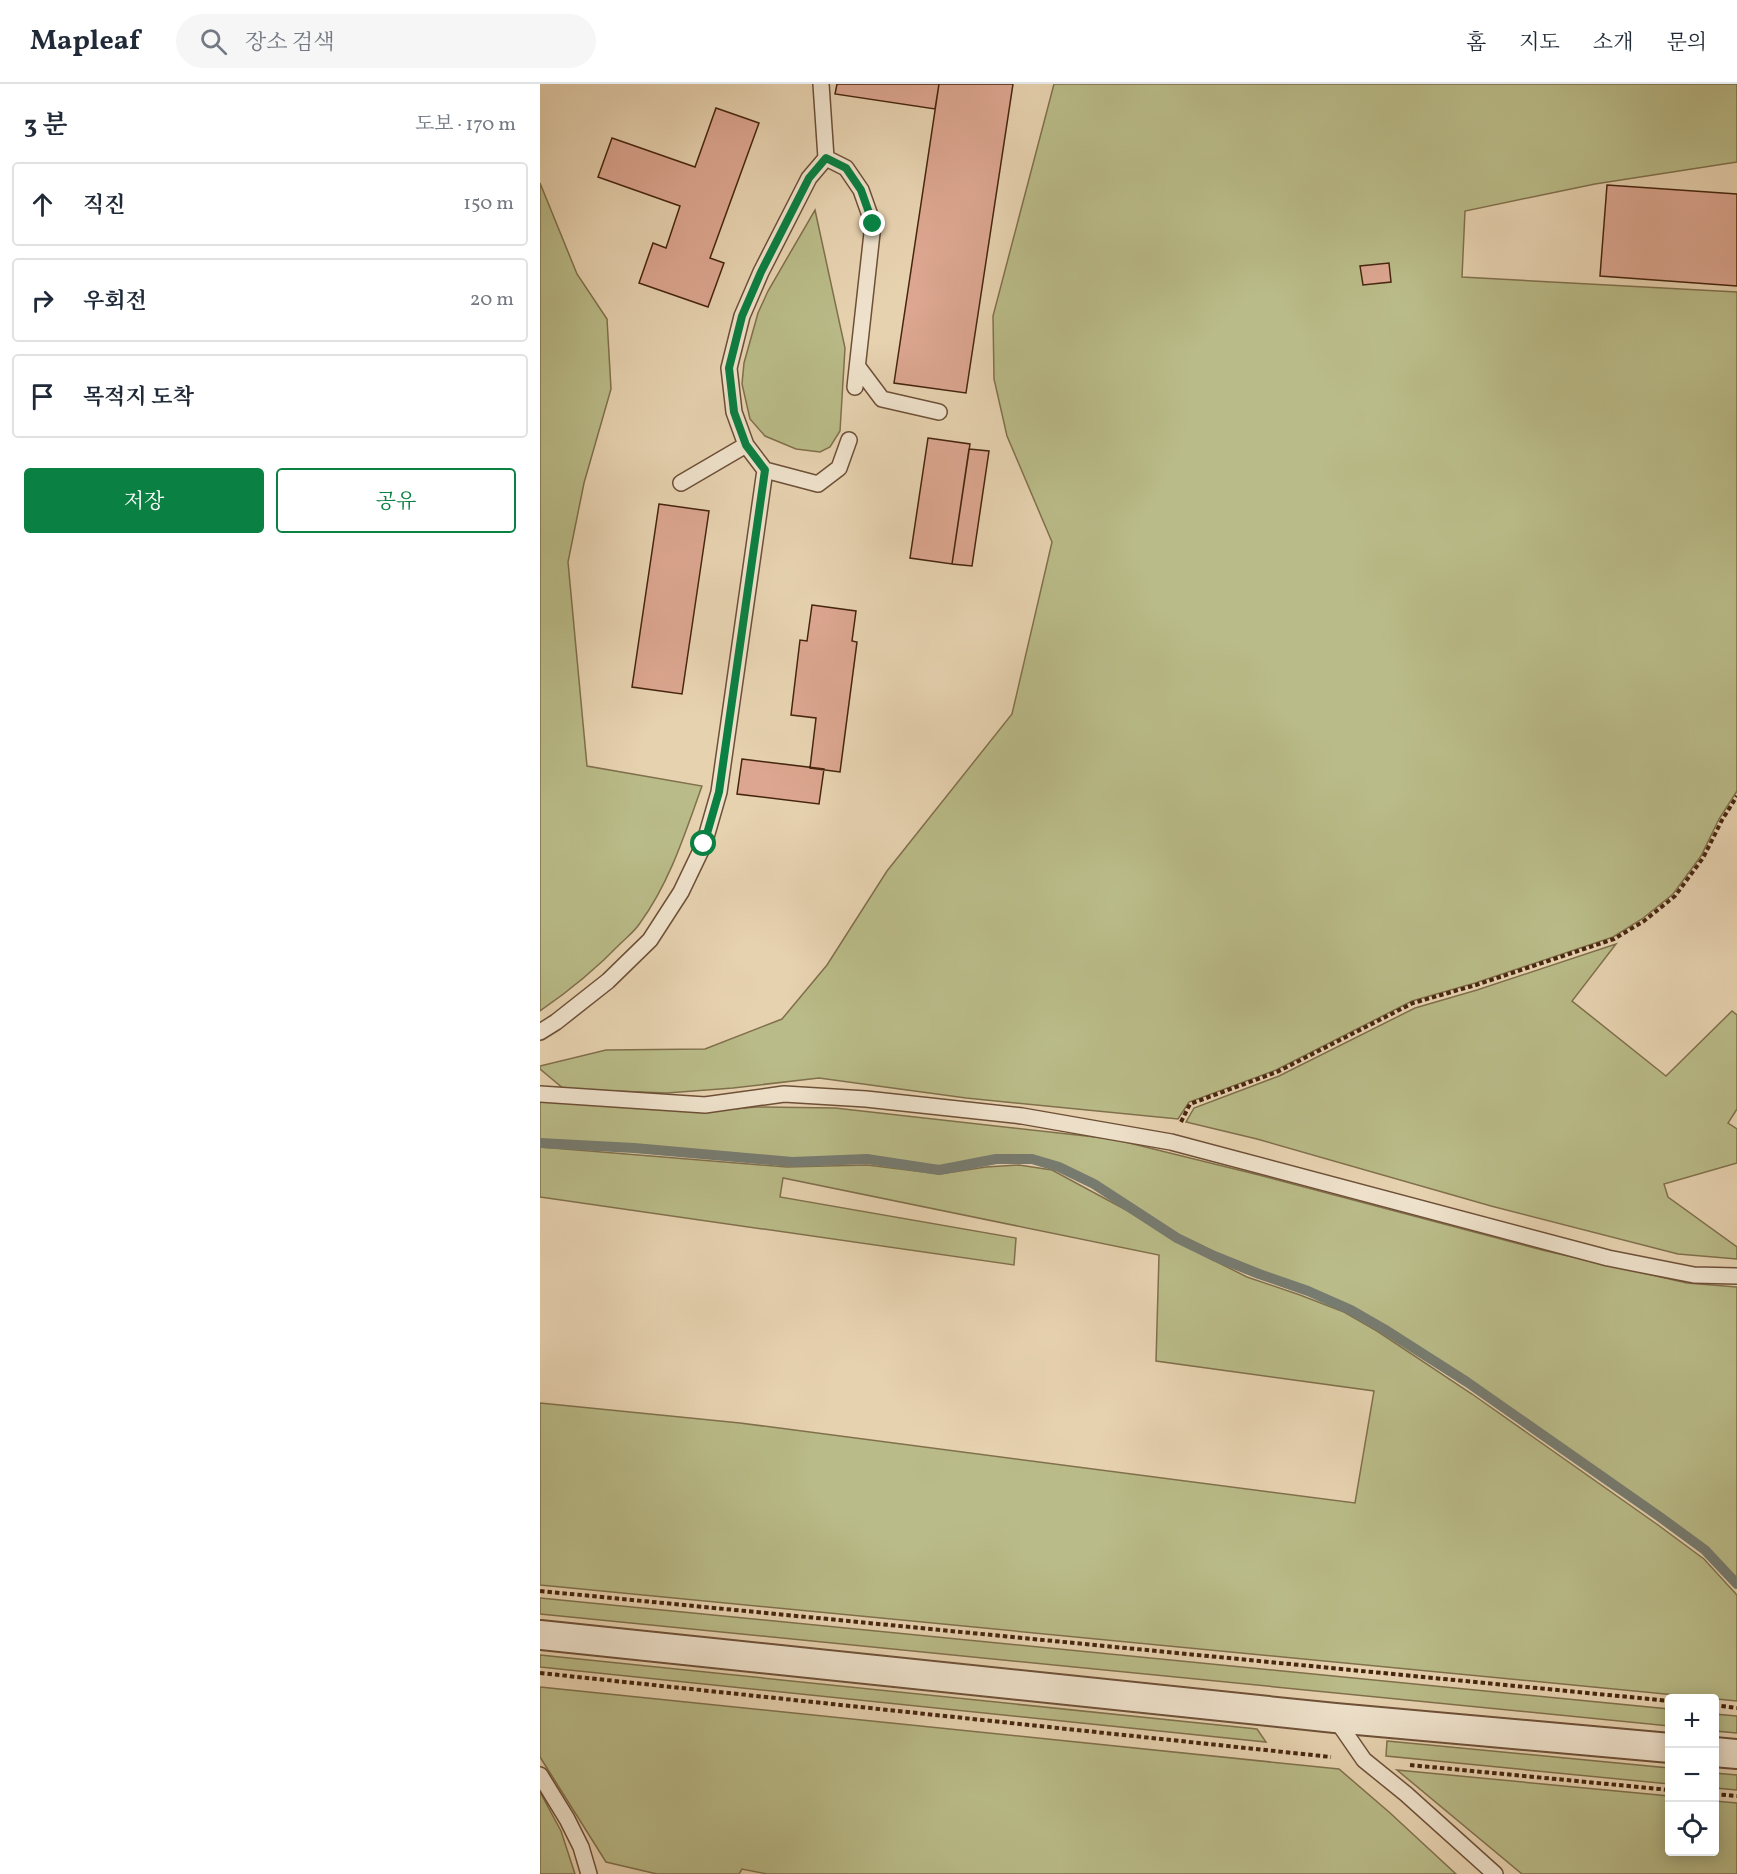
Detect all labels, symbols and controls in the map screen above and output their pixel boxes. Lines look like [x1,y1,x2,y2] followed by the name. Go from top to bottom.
[176,14,596,68] search box
[30,22,140,61] text: Mapleaf
[197,25,230,58] icon: search
[245,28,334,59] text: 장소 검색
[1466,29,1486,58] text: 홈
[1519,29,1560,58] text: 지도
[1593,29,1633,58] text: 소개
[1666,29,1707,58] text: 문의
[24,108,68,144] text: 3 분
[415,111,516,139] text: 도보 · 170 m
[26,188,59,221] icon: ahead
[463,190,514,218] text: 150 m
[83,191,126,222] text: 직진
[859,210,885,236] route end
[26,284,59,317] icon: right
[470,286,514,314] text: 20 m
[83,287,147,318] text: 우회전
[26,380,59,413] icon: arrive
[83,383,194,414] text: 목적지 도착
[24,468,264,533] button: 저장
[276,468,516,533] button: 공유
[690,830,716,856] route start
[1665,1694,1719,1856] map controls
[1665,1694,1719,1748] button: +
[1665,1748,1719,1802] button: −
[1665,1802,1719,1856] button: locate

